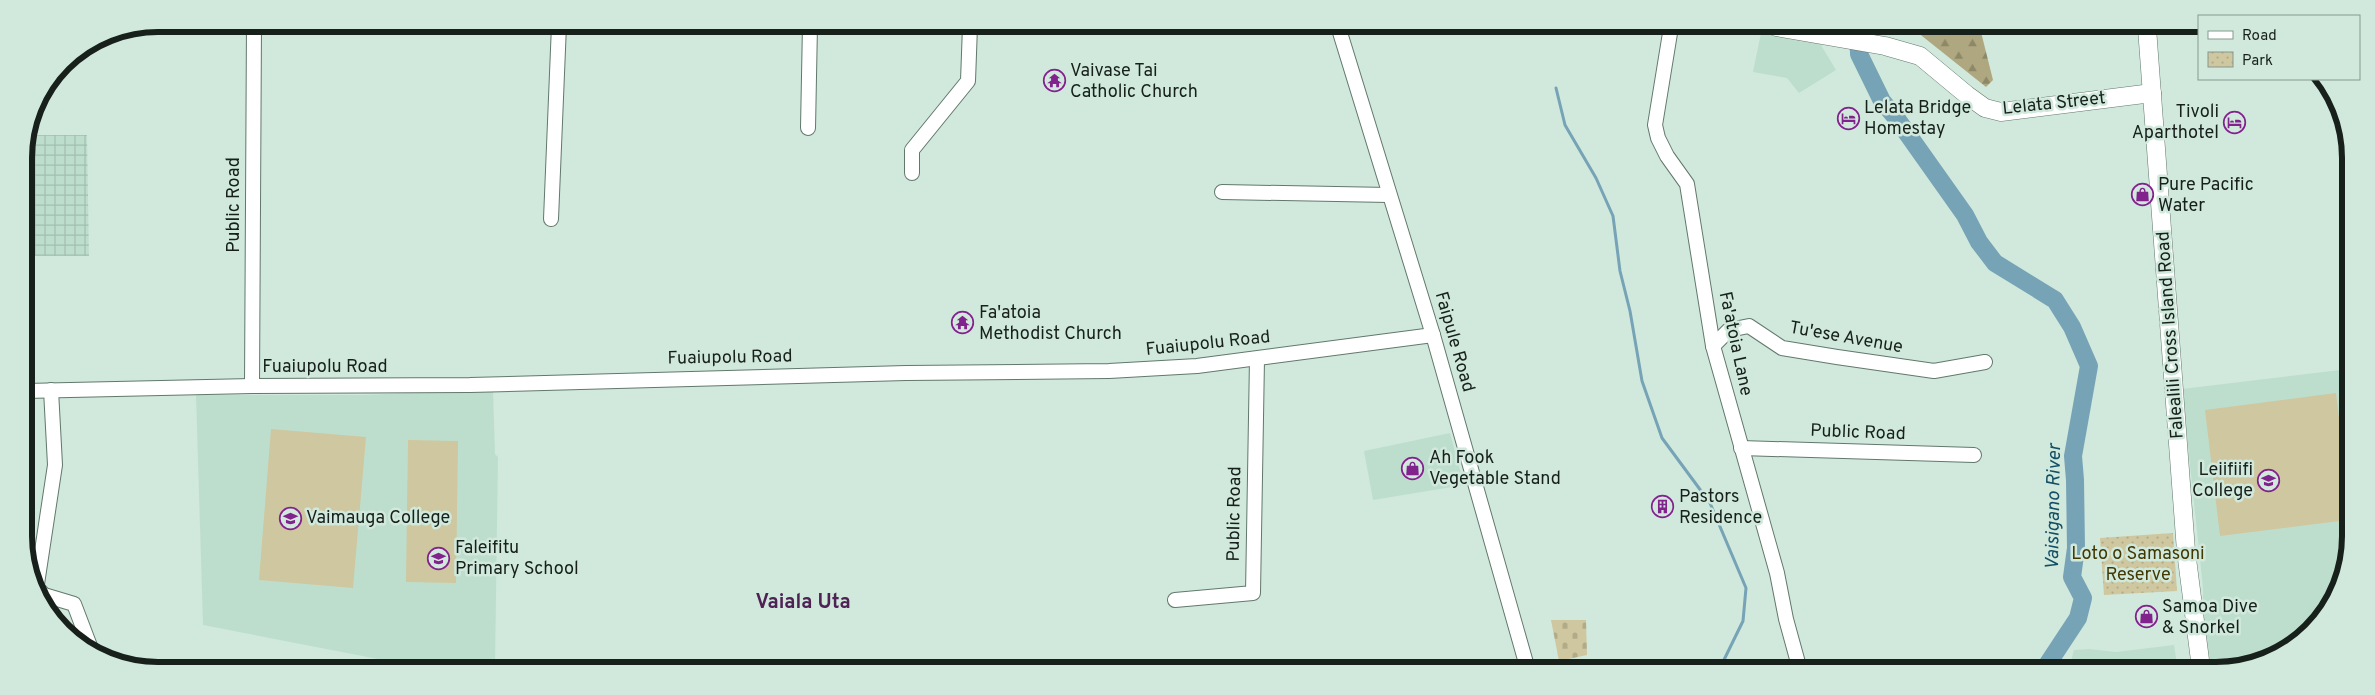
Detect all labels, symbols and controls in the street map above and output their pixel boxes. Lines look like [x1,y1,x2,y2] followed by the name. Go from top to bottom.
[2198,15,2360,80] legend
[2242,27,2277,46] text: Road
[2242,52,2273,71] text: Park
[1070,60,1198,104] place label: Vaivase Tai Catholic Church
[1042,69,1066,93] temple icon: Vaivase Tai Catholic Church
[2001,87,2107,121] street label: Lelata Street
[1864,97,1971,141] place label: Lelata Bridge Homestay
[2132,101,2219,145] place label: Tivoli Aparthotel
[1836,106,1860,130] hotel icon: Lelata Bridge Homestay
[2223,110,2247,134] hotel icon: Tivoli Aparthotel
[223,157,246,253] street label: Public Road
[2158,174,2254,218] place label: Pure Pacific Water
[2130,183,2154,207] shop icon: Pure Pacific Water
[2152,230,2190,440] street label: Falealili Cross Island Road
[1429,289,1479,395] street label: Faipule Road
[1713,290,1757,398] street label: Fa'atoia Lane
[979,302,1122,346] place label: Fa'atoia Methodist Church
[951,311,975,335] temple icon: Fa'atoia Methodist Church
[1787,317,1905,359] street label: Tu'ese Avenue
[1144,326,1272,362] street label: Fuaiupolu Road
[667,345,793,371] street label: Fuaiupolu Road
[262,356,388,379] street label: Fuaiupolu Road
[1810,420,1906,446] street label: Public Road
[2041,442,2067,570] water label: Vaisigano River
[1429,447,1561,491] place label: Ah Fook Vegetable Stand
[1401,456,1425,480] shop icon: Ah Fook Vegetable Stand
[2192,459,2253,503] place label: Leiifiifi College
[1223,466,1247,562] street label: Public Road
[2257,468,2281,492] school or university icon: Leiifiifi College
[1679,486,1762,530] place label: Pastors Residence
[1651,495,1675,519] building icon: Pastors Residence
[278,506,302,530] school or university icon: Vaimauga College
[306,507,450,530] place label: Vaimauga College
[455,537,579,581] place label: Faleifitu Primary School
[2071,543,2205,587] park label: Loto o Samasoni Reserve
[427,546,451,570] school or university icon: Faleifitu Primary School
[755,590,851,616] district label: Vaiala Uta
[2162,596,2258,640] place label: Samoa Dive & Snorkel
[2134,605,2158,629] shop icon: Samoa Dive & Snorkel

